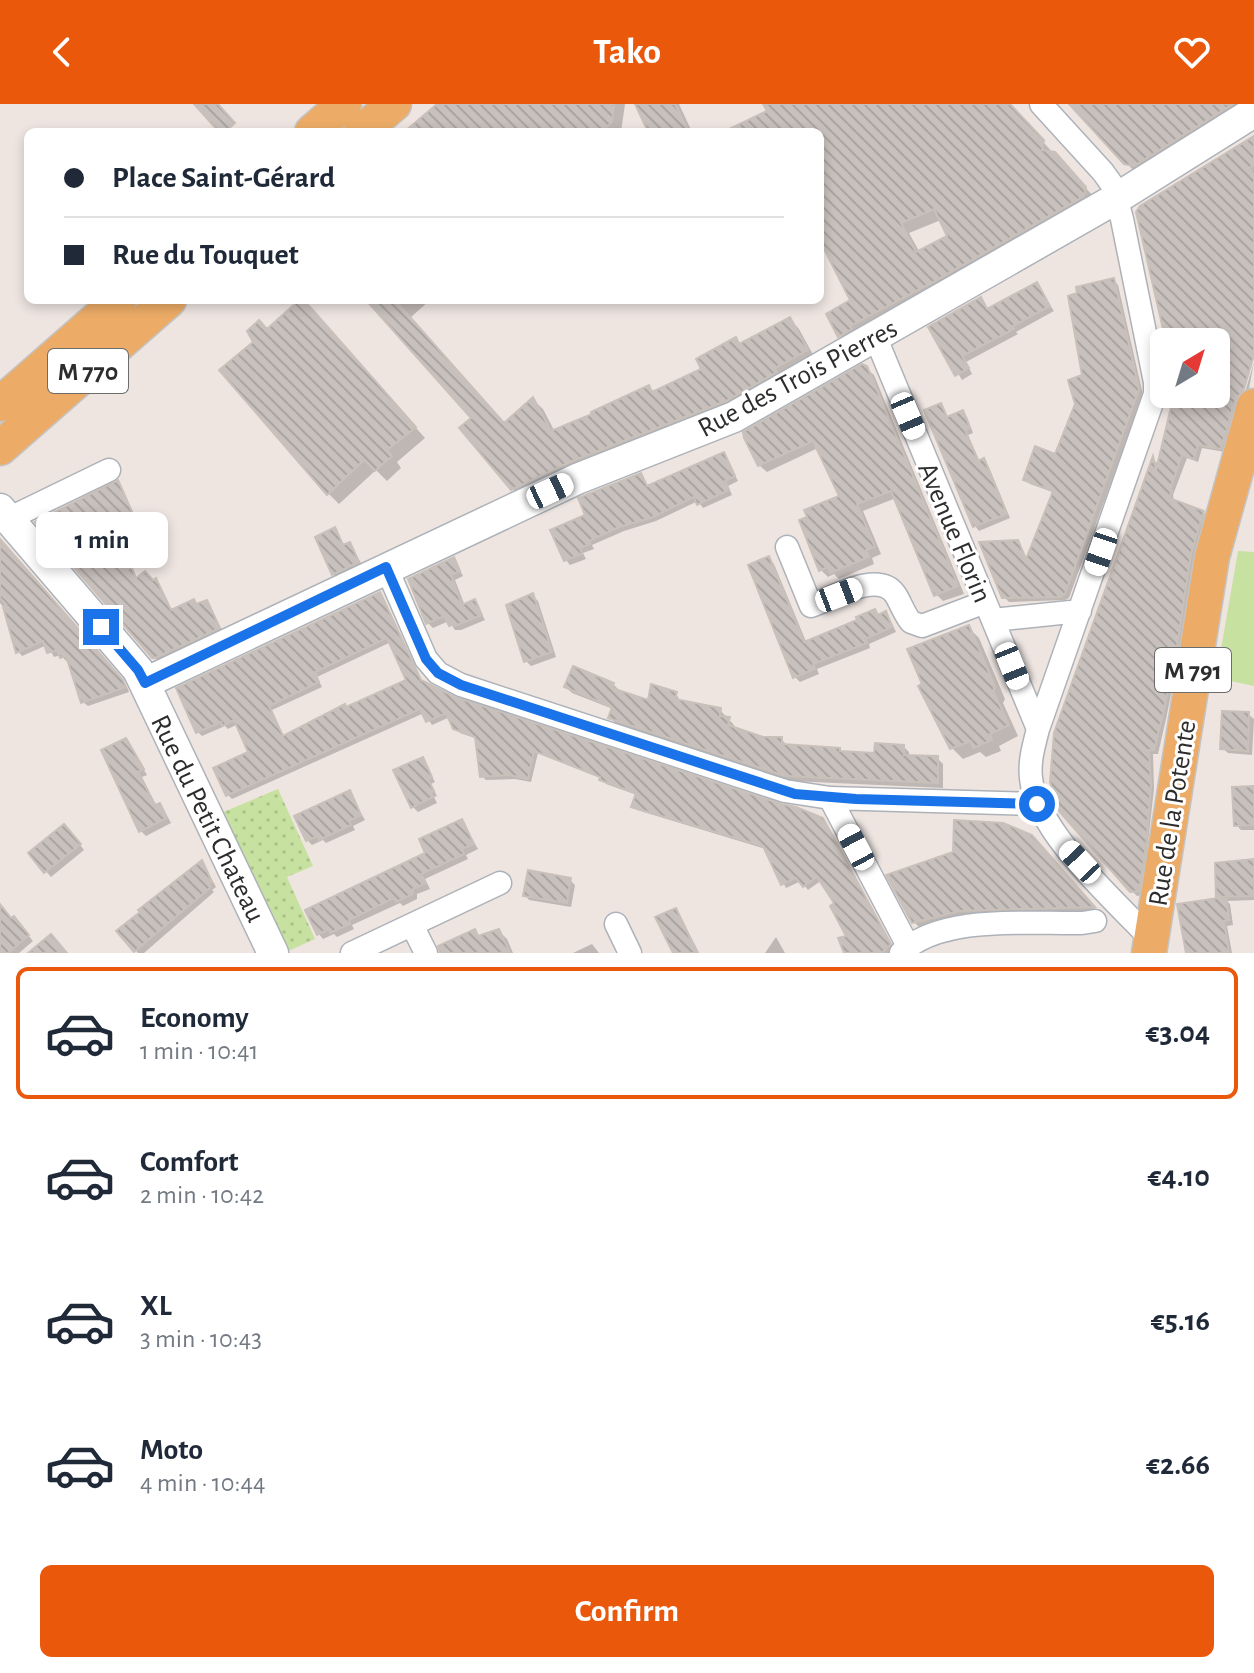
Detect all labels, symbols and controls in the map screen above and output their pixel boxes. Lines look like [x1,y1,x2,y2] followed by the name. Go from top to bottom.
[40,30,84,74] icon: back
[1170,30,1214,74] icon: heart
[593,34,661,70] text: Tako
[112,163,335,193] text: Place Saint-Gérard
[112,240,299,270] text: Rue du Touquet
[694,314,902,443] street label: Rue des Trois Pierres
[1150,328,1230,408] north arrow
[1150,328,1230,408] map controls
[48,349,128,393] road number: M 770
[888,389,928,443] car
[912,459,996,607] street label: Avenue Florin
[523,470,577,512] car
[35,511,167,567] callout: 1 min
[1082,525,1120,579] car
[75,527,129,553] text: 1 min
[812,575,866,615] car
[83,609,119,645] route end
[992,639,1032,693] car
[1155,648,1231,692] road number: M 791
[145,711,269,927] street label: Rue du Petit Chateau
[1144,718,1201,908] street label: Rue de la Potente
[1019,786,1055,822] route start
[834,820,878,874] car
[1055,836,1105,888] car
[44,997,116,1069] icon: car
[140,1003,249,1033] text: Economy
[1145,1018,1210,1048] text: €3.04
[140,1038,258,1064] text: 1 min · 10:41
[44,1141,116,1213] icon: car
[140,1147,239,1177] text: Comfort
[1148,1162,1210,1192] text: €4.10
[140,1182,264,1208] text: 2 min · 10:42
[44,1285,116,1357] icon: car
[140,1291,172,1321] text: XL
[1151,1306,1210,1336] text: €5.16
[140,1326,262,1352] text: 3 min · 10:43
[44,1429,116,1501] icon: car
[140,1435,203,1465] text: Moto
[1146,1450,1210,1480] text: €2.66
[140,1470,265,1496] text: 4 min · 10:44
[40,1565,1214,1657] button: Confirm

